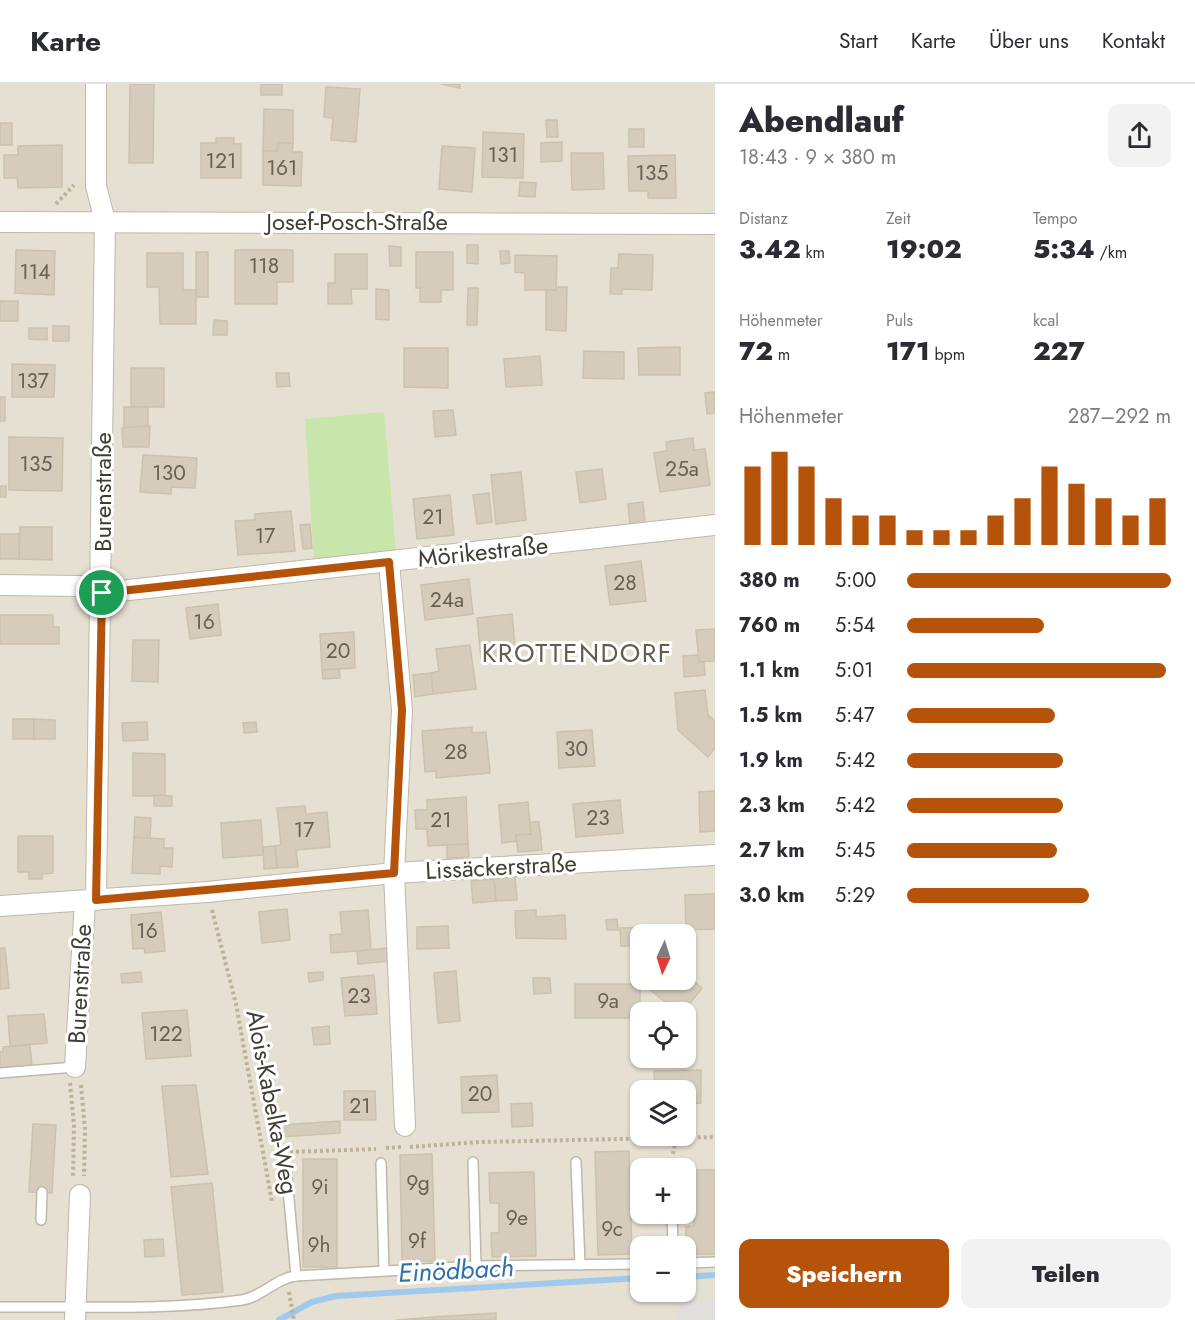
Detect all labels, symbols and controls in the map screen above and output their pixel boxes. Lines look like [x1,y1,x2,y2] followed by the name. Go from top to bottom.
[30,21,101,62] text: Karte
[839,26,878,56] text: Start
[911,26,956,56] text: Karte
[989,26,1069,56] text: Über uns
[1102,26,1165,56] text: Kontakt
[739,97,904,144] text: Abendlauf
[1108,104,1171,167] button: share
[488,140,518,170] house number: 131
[739,143,896,172] text: 18:43 · 9 × 380 m
[206,146,236,176] house number: 121
[267,153,298,183] house number: 161
[636,158,668,188] house number: 135
[263,204,448,239] street label: Josef-Posch-Straße
[739,207,788,230] text: Distanz
[886,207,910,230] text: Zeit
[1033,207,1077,230] text: Tempo
[739,230,801,268] text: 3.42
[886,230,962,268] text: 19:02
[1033,230,1095,268] text: 5:34
[801,241,825,264] text: km
[1095,241,1127,264] text: /km
[249,251,279,281] house number: 118
[19,257,51,287] house number: 114
[739,309,823,332] text: Höhenmeter
[886,309,913,332] text: Puls
[1033,309,1059,332] text: kcal
[739,332,773,370] text: 72
[886,332,930,370] text: 171
[1033,332,1085,370] text: 227
[773,343,790,366] text: m
[930,343,965,366] text: bpm
[17,366,49,396] house number: 137
[739,402,843,431] text: Höhenmeter
[1068,402,1171,431] text: 287–292 m
[85,432,120,552] street label: Burenstraße
[20,449,52,479] house number: 135
[665,454,699,484] house number: 25a
[152,458,186,488] house number: 130
[422,502,444,532] house number: 21
[255,521,275,551] house number: 17
[416,527,550,576] street label: Mörikestraße
[739,566,800,595] text: 380 m
[835,566,876,595] text: 5:00
[76,567,127,618] pin
[613,568,637,598] house number: 28
[85,576,118,609] icon: arrive
[430,585,464,615] house number: 24a
[193,607,215,637] house number: 16
[739,611,800,640] text: 760 m
[835,611,875,640] text: 5:54
[482,634,672,672] district label: KROTTENDORF
[326,636,350,666] house number: 20
[739,656,800,685] text: 1.1 km
[835,656,873,685] text: 5:01
[739,701,802,730] text: 1.5 km
[835,701,874,730] text: 5:47
[564,734,588,764] house number: 30
[444,737,468,767] house number: 28
[739,746,803,775] text: 1.9 km
[835,746,875,775] text: 5:42
[739,791,805,820] text: 2.3 km
[835,791,875,820] text: 5:42
[586,803,610,833] house number: 23
[430,805,452,835] house number: 21
[294,815,314,845] house number: 17
[739,836,805,865] text: 2.7 km
[835,836,875,865] text: 5:45
[424,845,577,888] street label: Lissäckerstraße
[739,881,805,910] text: 3.0 km
[835,881,875,910] text: 5:29
[136,916,158,946] house number: 16
[59,923,100,1045] street label: Burenstraße
[630,924,696,990] north arrow
[630,924,696,1302] map controls
[347,981,371,1011] house number: 23
[597,986,619,1016] house number: 9a
[630,1002,696,1068] button: locate
[237,1007,308,1197] street label: Alois-Kabelka-Weg
[149,1019,183,1049] house number: 122
[468,1079,492,1109] house number: 20
[630,1080,696,1146] button: layers
[349,1091,371,1121] house number: 21
[630,1158,696,1224] button: +
[406,1168,430,1198] house number: 9g
[311,1172,329,1202] house number: 9i
[506,1203,528,1233] house number: 9e
[601,1214,623,1244] house number: 9c
[408,1226,427,1256] house number: 9f
[307,1230,331,1260] house number: 9h
[630,1236,696,1302] button: −
[739,1239,949,1308] button: Speichern
[961,1239,1171,1308] button: Teilen
[397,1248,515,1292] water label: Einödbach

